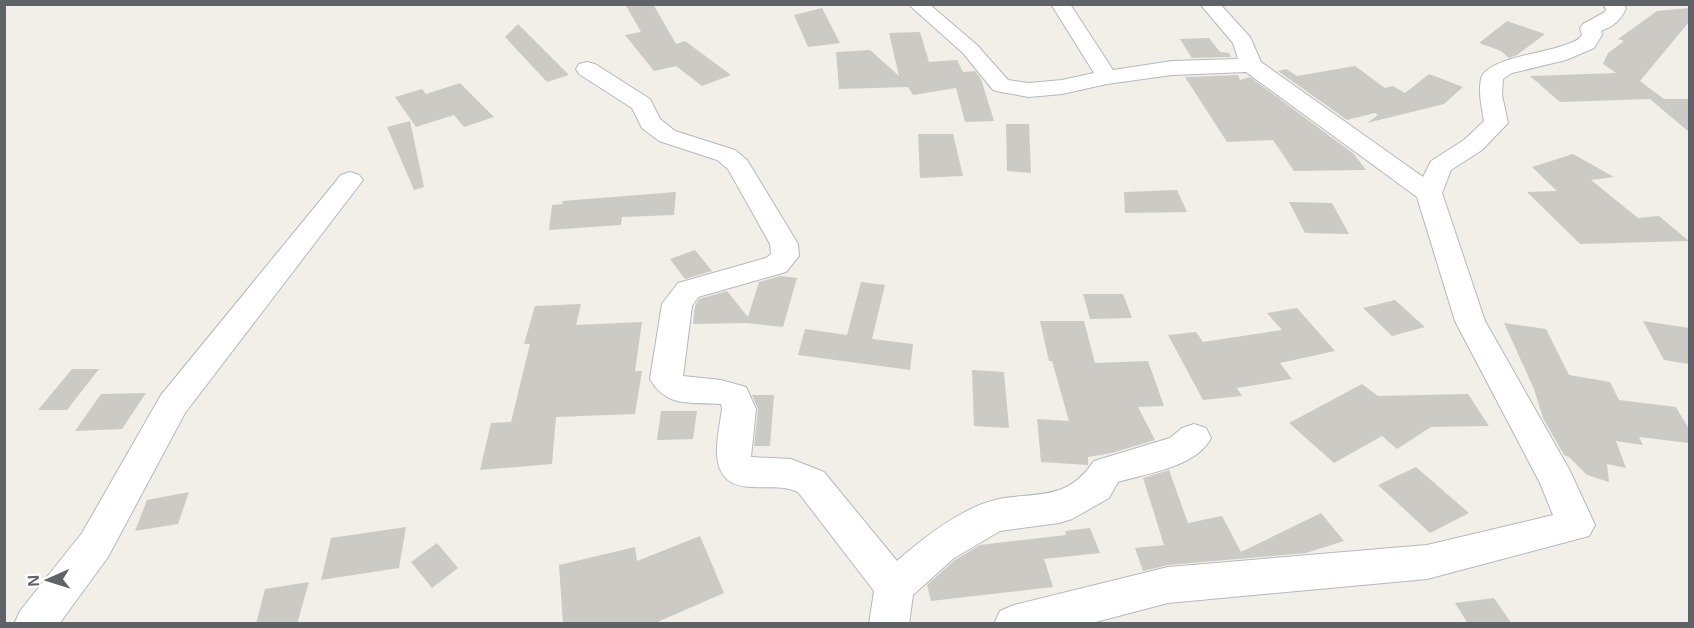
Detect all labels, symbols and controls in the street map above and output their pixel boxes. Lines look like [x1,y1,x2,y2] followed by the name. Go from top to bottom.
[18,550,78,610] north arrow
[25,575,42,587] text: N

